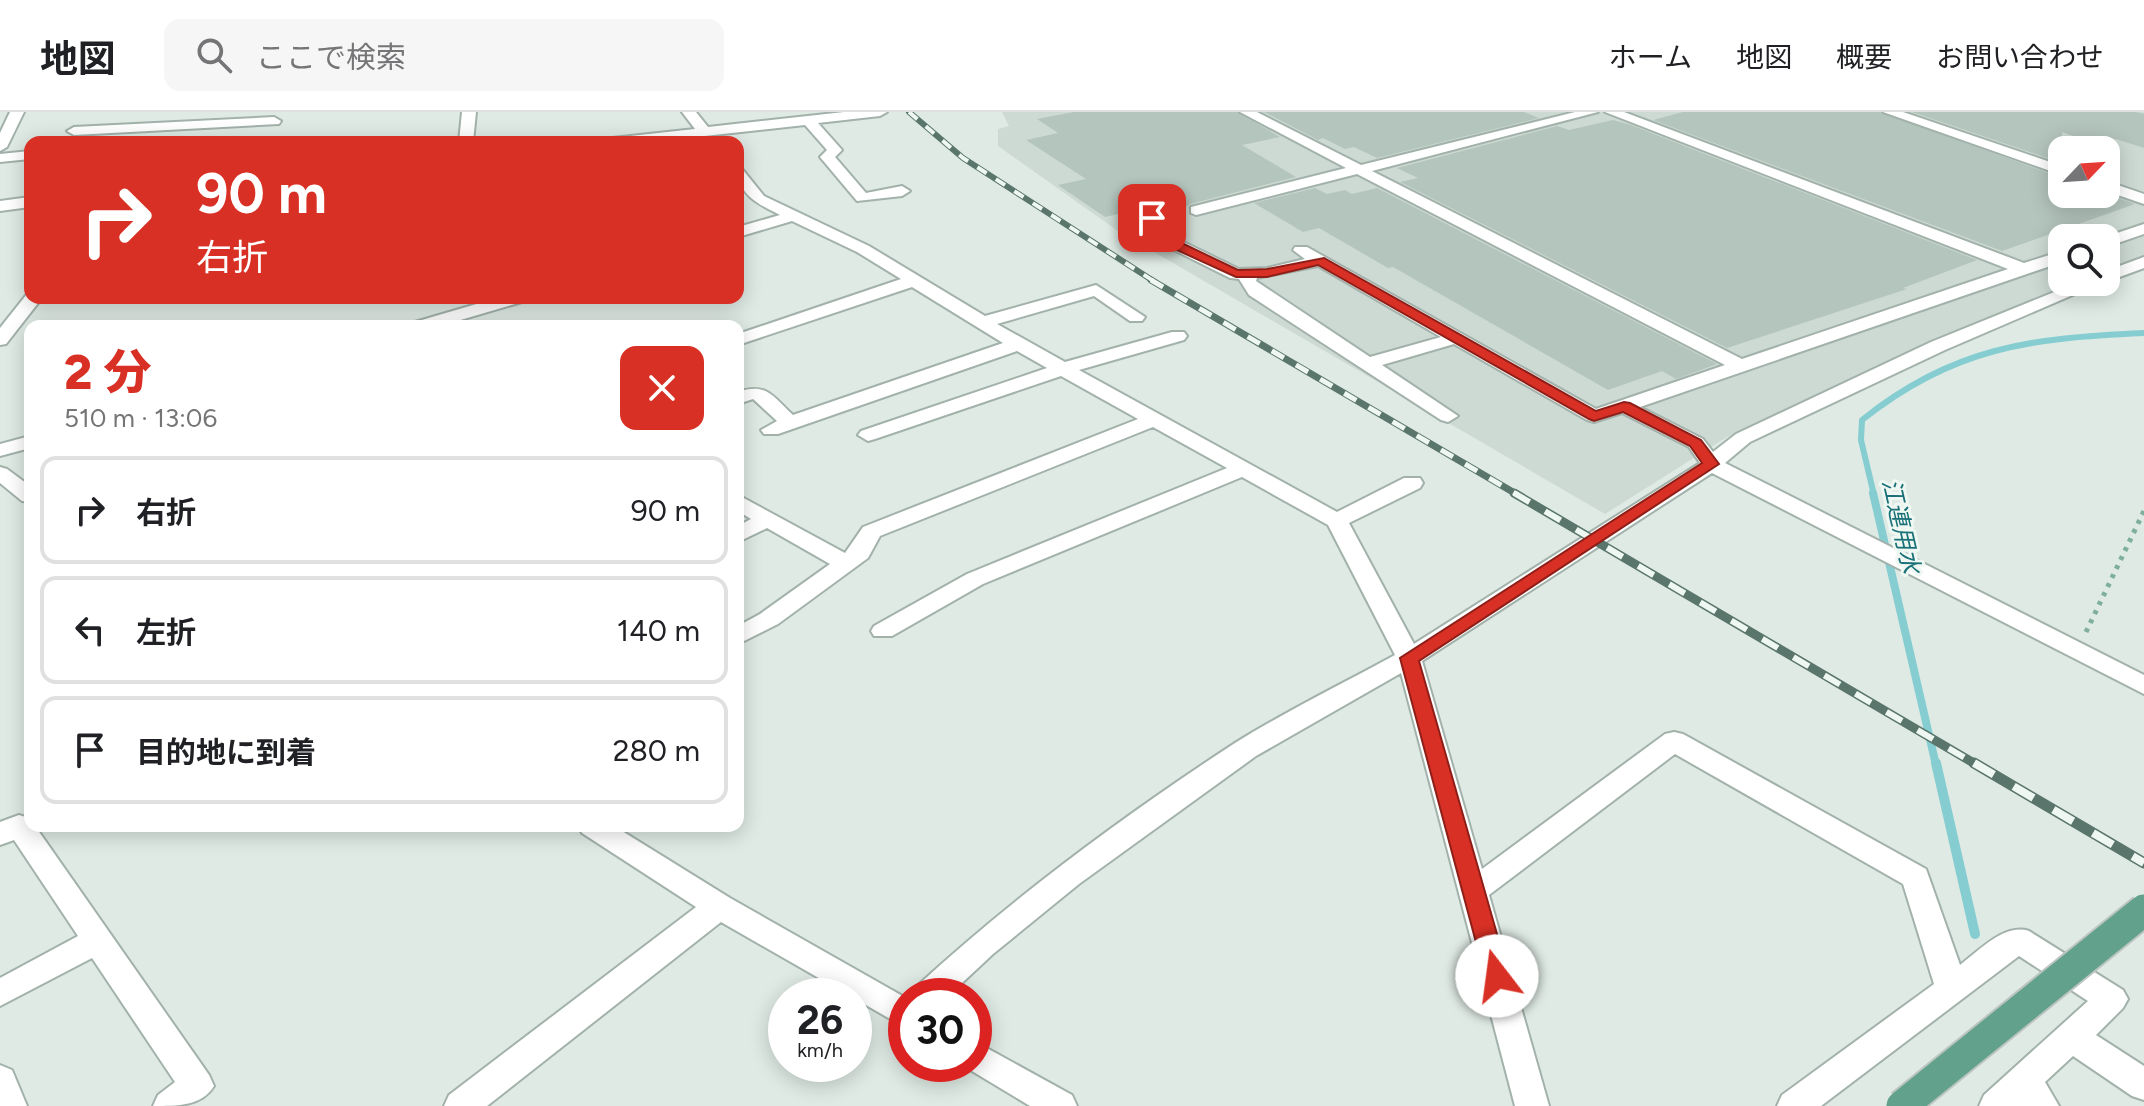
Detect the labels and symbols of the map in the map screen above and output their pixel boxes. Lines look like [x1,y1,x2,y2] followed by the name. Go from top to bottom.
[2048,136,2120,208] north arrow
[1118,184,1186,252] pin
[1877,476,1927,579] water label: 江連用水
[1455,934,1539,1018] position arrow
[888,978,992,1082] speed limit sign: 30

